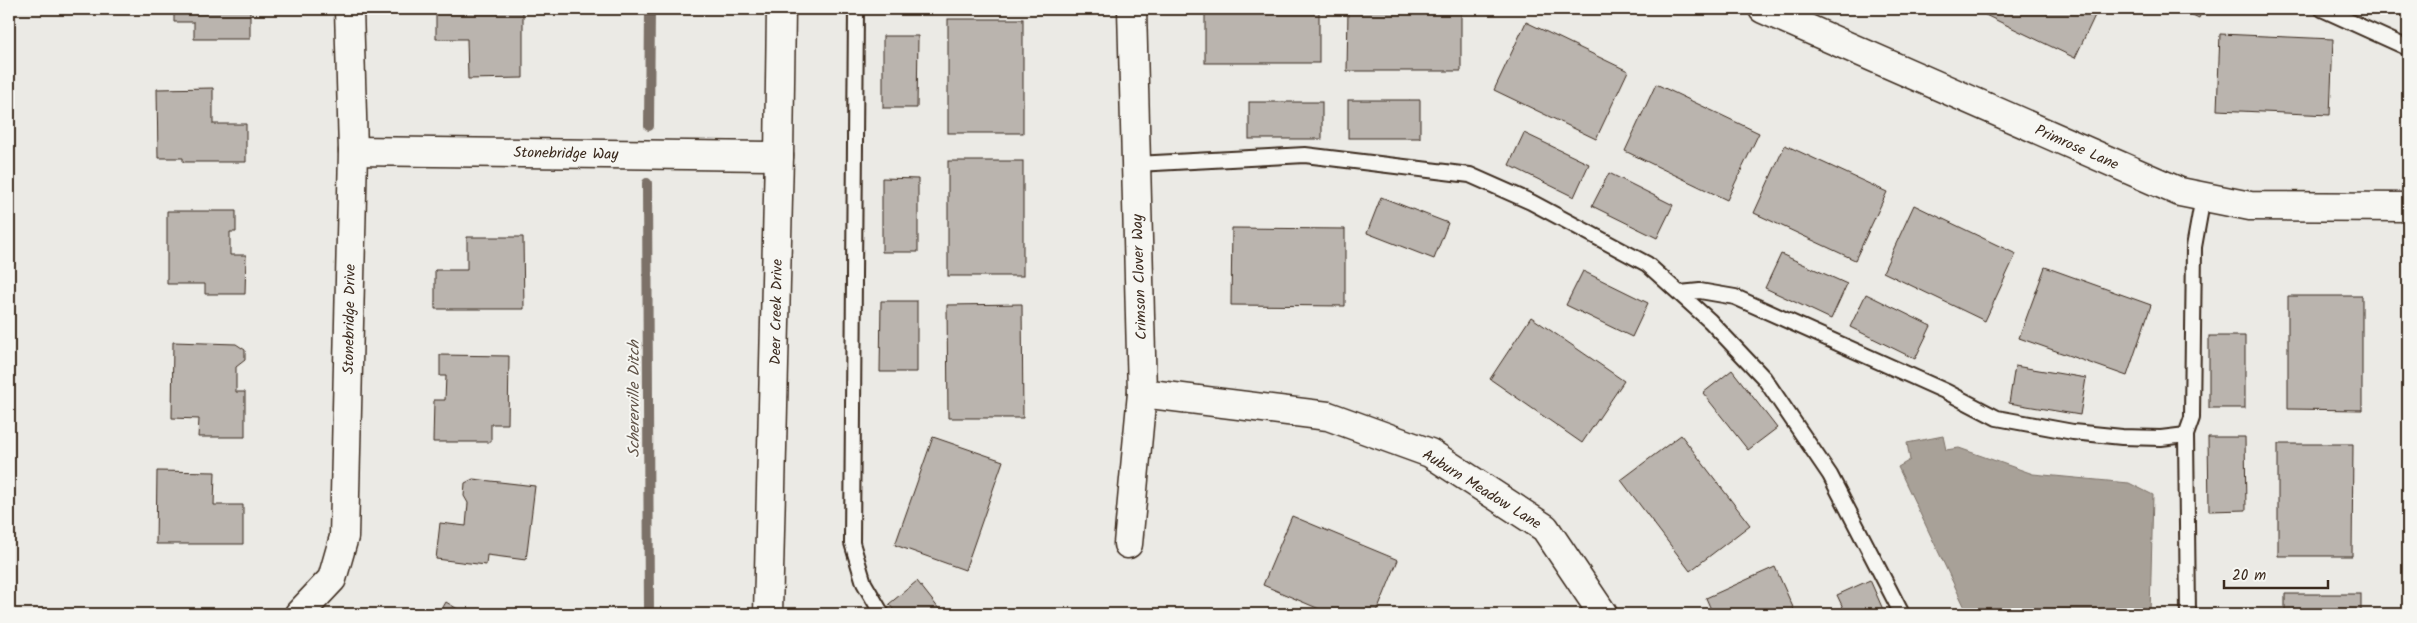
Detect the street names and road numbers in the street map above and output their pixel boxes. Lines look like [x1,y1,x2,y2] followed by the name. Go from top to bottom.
[2031,119,2123,177] street label: Primrose Lane
[513,141,620,167] street label: Stonebridge Way
[1126,213,1154,340] street label: Crimson Clover Way
[764,259,790,365] street label: Deer Creek Drive
[337,263,363,374] street label: Stonebridge Drive
[1417,444,1546,536] street label: Auburn Meadow Lane

